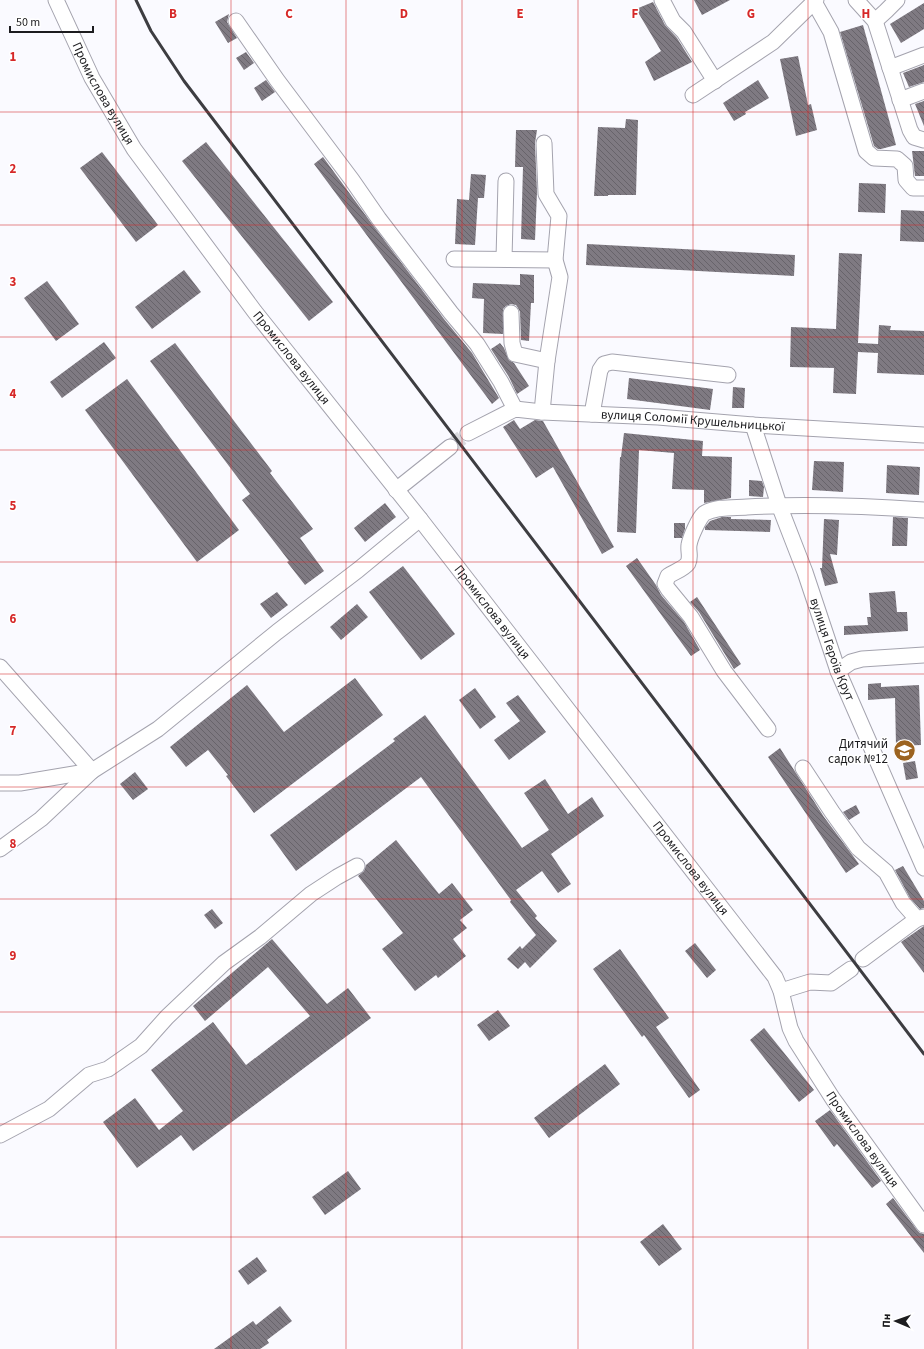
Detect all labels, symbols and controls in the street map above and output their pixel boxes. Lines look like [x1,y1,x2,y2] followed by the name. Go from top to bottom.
[169,5,177,23] text: B
[285,5,293,23] text: C
[400,5,408,23] text: D
[516,5,524,23] text: E
[632,5,639,23] text: F
[747,5,755,23] text: G
[862,5,870,23] text: H
[10,8,93,34] scale bar
[16,14,40,31] text: 50 m
[68,39,139,148] street label: Промислова вулиця
[10,48,17,66] text: 1
[10,160,17,178] text: 2
[10,273,17,291] text: 3
[249,307,334,408] street label: Промислова вулиця
[10,385,17,403] text: 4
[600,406,786,436] street label: вулиця Соломії Крушельницької
[10,497,17,515] text: 5
[450,561,535,663] street label: Промислова вулиця
[805,596,859,704] street label: вулиця Героїв Крут
[10,610,17,628] text: 6
[10,722,17,740] text: 7
[828,735,888,768] place label: Дитячий садок №12
[891,738,917,764] school or university icon: Дитячий садок №12
[648,817,733,919] street label: Промислова вулиця
[10,835,17,853] text: 8
[10,947,17,965] text: 9
[821,1088,903,1191] street label: Промислова вулиця
[876,1301,916,1341] north arrow
[879,1314,894,1328] text: Пн

